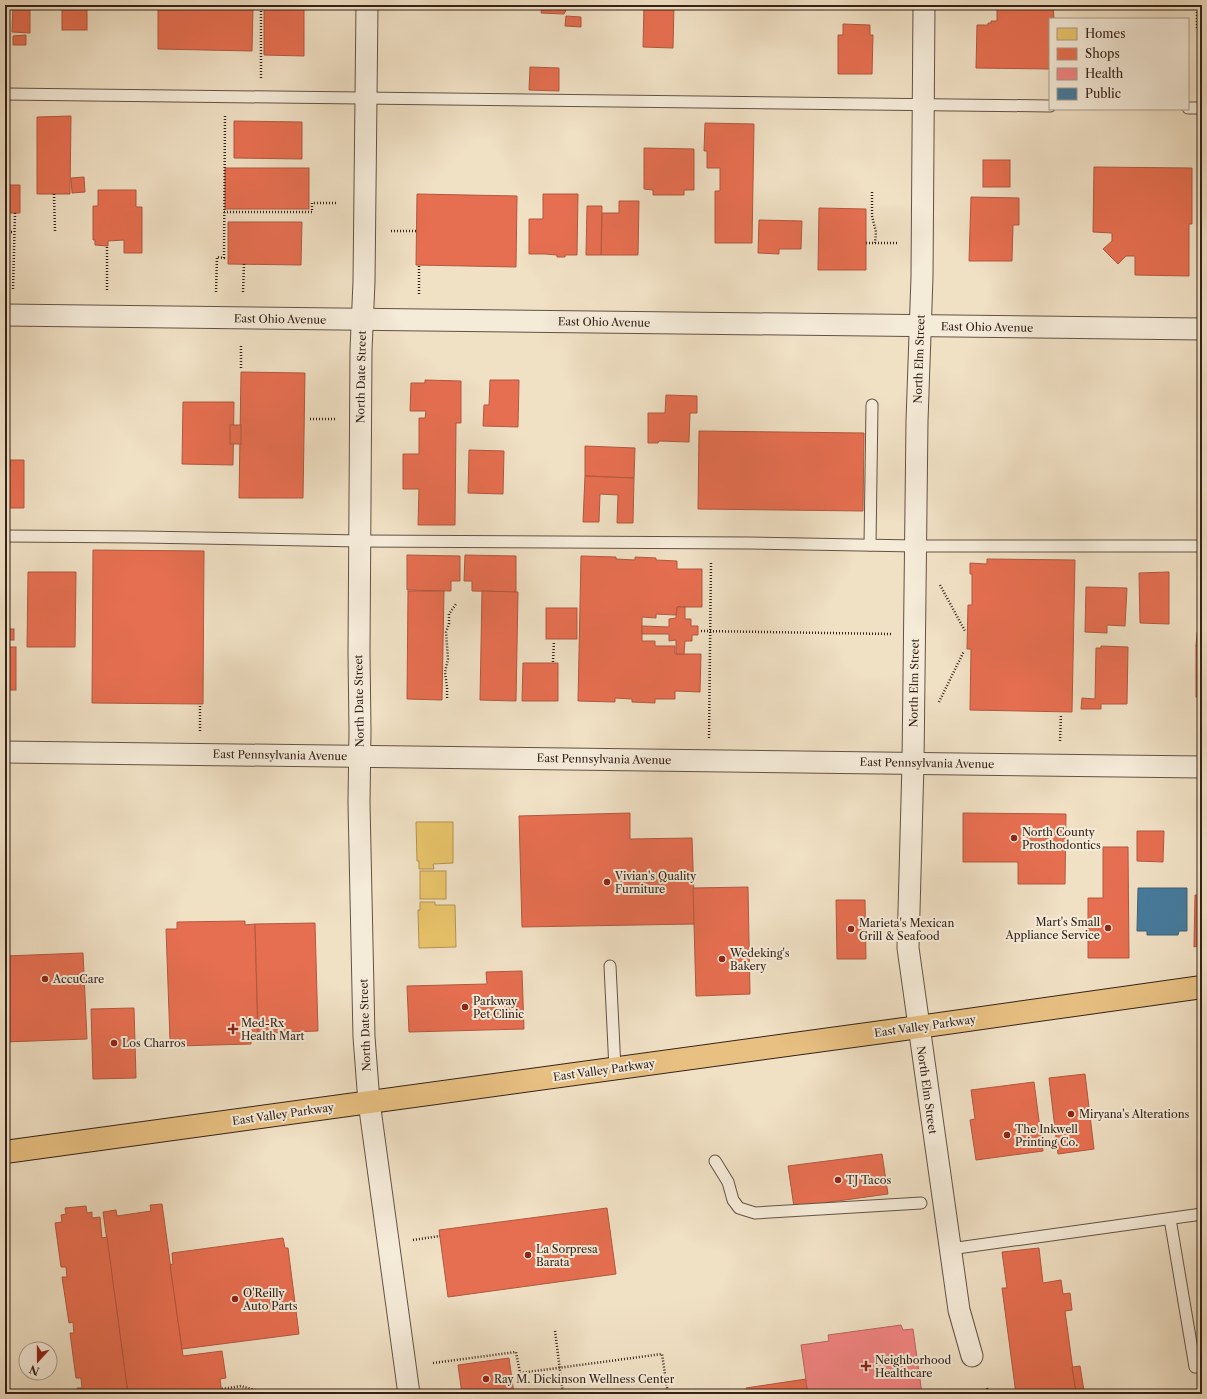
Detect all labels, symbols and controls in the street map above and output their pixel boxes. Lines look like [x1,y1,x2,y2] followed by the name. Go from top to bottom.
[1049,18,1189,110] legend
[1085,26,1125,41] text: Homes
[1085,46,1120,61] text: Shops
[1085,66,1124,81] text: Health
[1085,86,1121,101] text: Public
[234,311,326,327] street label: East Ohio Avenue
[558,314,650,330] street label: East Ohio Avenue
[910,314,928,404] street label: North Elm Street
[941,319,1033,335] street label: East Ohio Avenue
[353,330,369,423] street label: North Date Street
[906,638,922,728] street label: North Elm Street
[351,654,367,747] street label: North Date Street
[213,747,347,763] street label: East Pennsylvania Avenue
[537,751,671,767] street label: East Pennsylvania Avenue
[860,755,994,771] street label: East Pennsylvania Avenue
[1022,825,1101,852] place label: North County Prosthodontics
[1009,833,1019,843] marker: North County Prosthodontics
[614,869,697,896] place label: Vivian's Quality Furniture
[602,877,612,887] marker: Vivian's Quality Furniture
[1004,915,1101,942] place label: Mart's Small Appliance Service
[859,916,954,943] place label: Marieta's Mexican Grill & Seafood
[1103,923,1113,933] marker: Mart's Small Appliance Service
[846,924,856,934] marker: Marieta's Mexican Grill & Seafood
[729,946,790,973] place label: Wedeking's Bakery
[717,954,727,964] marker: Wedeking's Bakery
[52,972,104,986] place label: AccuCare
[40,974,50,984] marker: AccuCare
[356,978,374,1072] street label: North Date Street
[473,994,524,1021] place label: Parkway Pet Clinic
[460,1002,470,1012] marker: Parkway Pet Clinic
[873,1012,978,1040] street label: East Valley Parkway
[241,1016,305,1043] place label: Med-Rx Health Mart
[228,1024,238,1034] marker: Med-Rx Health Mart
[122,1036,186,1050] place label: Los Charros
[109,1038,119,1048] marker: Los Charros
[914,1045,940,1135] street label: North Elm Street
[552,1056,657,1084] street label: East Valley Parkway
[231,1100,336,1128] street label: East Valley Parkway
[1079,1107,1190,1121] place label: Miryana's Alterations
[1066,1109,1076,1119] marker: Miryana's Alterations
[1015,1122,1079,1149] place label: The Inkwell Printing Co.
[1002,1130,1012,1140] marker: The Inkwell Printing Co.
[846,1173,891,1187] place label: TJ Tacos
[833,1175,843,1185] marker: TJ Tacos
[536,1242,598,1269] place label: La Sorpresa Barata
[523,1250,533,1260] marker: La Sorpresa Barata
[242,1286,298,1313] place label: O'Reilly Auto Parts
[230,1294,240,1304] marker: O'Reilly Auto Parts
[18,1341,58,1381] north arrow
[875,1353,951,1380] place label: Neighborhood Healthcare
[860,1360,872,1372] marker: Neighborhood Healthcare
[27,1362,41,1379] text: N
[494,1372,675,1386] place label: Ray M. Dickinson Wellness Center
[481,1374,491,1384] marker: Ray M. Dickinson Wellness Center

